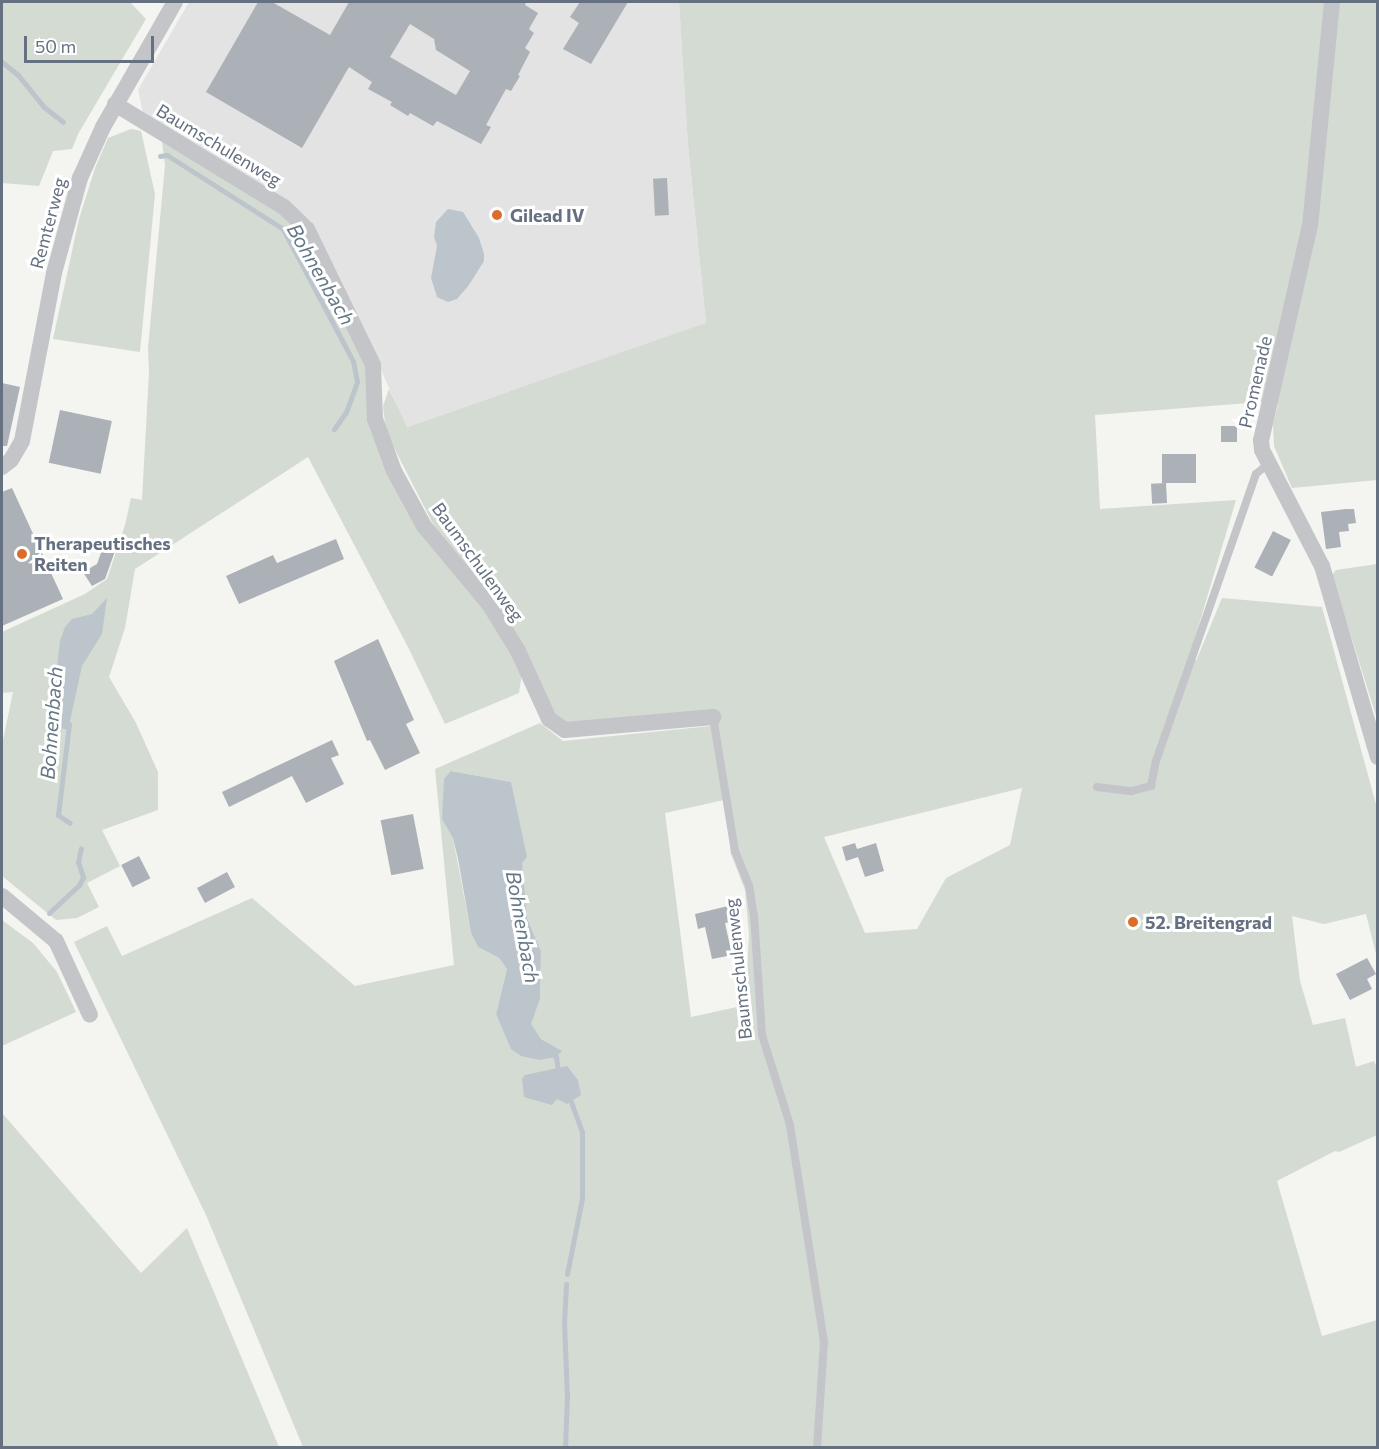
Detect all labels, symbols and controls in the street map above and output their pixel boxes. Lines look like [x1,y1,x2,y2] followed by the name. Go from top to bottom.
[27,24,158,62] scale bar
[35,35,76,57] text: 50 m
[153,99,285,191] street label: Baumschulenweg
[25,175,71,271] street label: Remterweg
[510,204,584,226] place label: Gilead IV
[488,206,506,224] marker: Gilead IV
[282,219,360,329] water label: Bohnenbach
[1234,334,1276,430] street label: Promenade
[428,498,528,626] street label: Baumschulenweg
[34,533,171,576] place label: Therapeutisches Reiten
[15,547,29,561] marker: Therapeutisches Reiten
[35,666,67,780] water label: Bohnenbach
[501,869,545,985] water label: Bohnenbach
[720,897,756,1041] street label: Baumschulenweg
[1145,911,1272,933] place label: 52. Breitengrad
[1126,915,1140,929] marker: 52. Breitengrad

